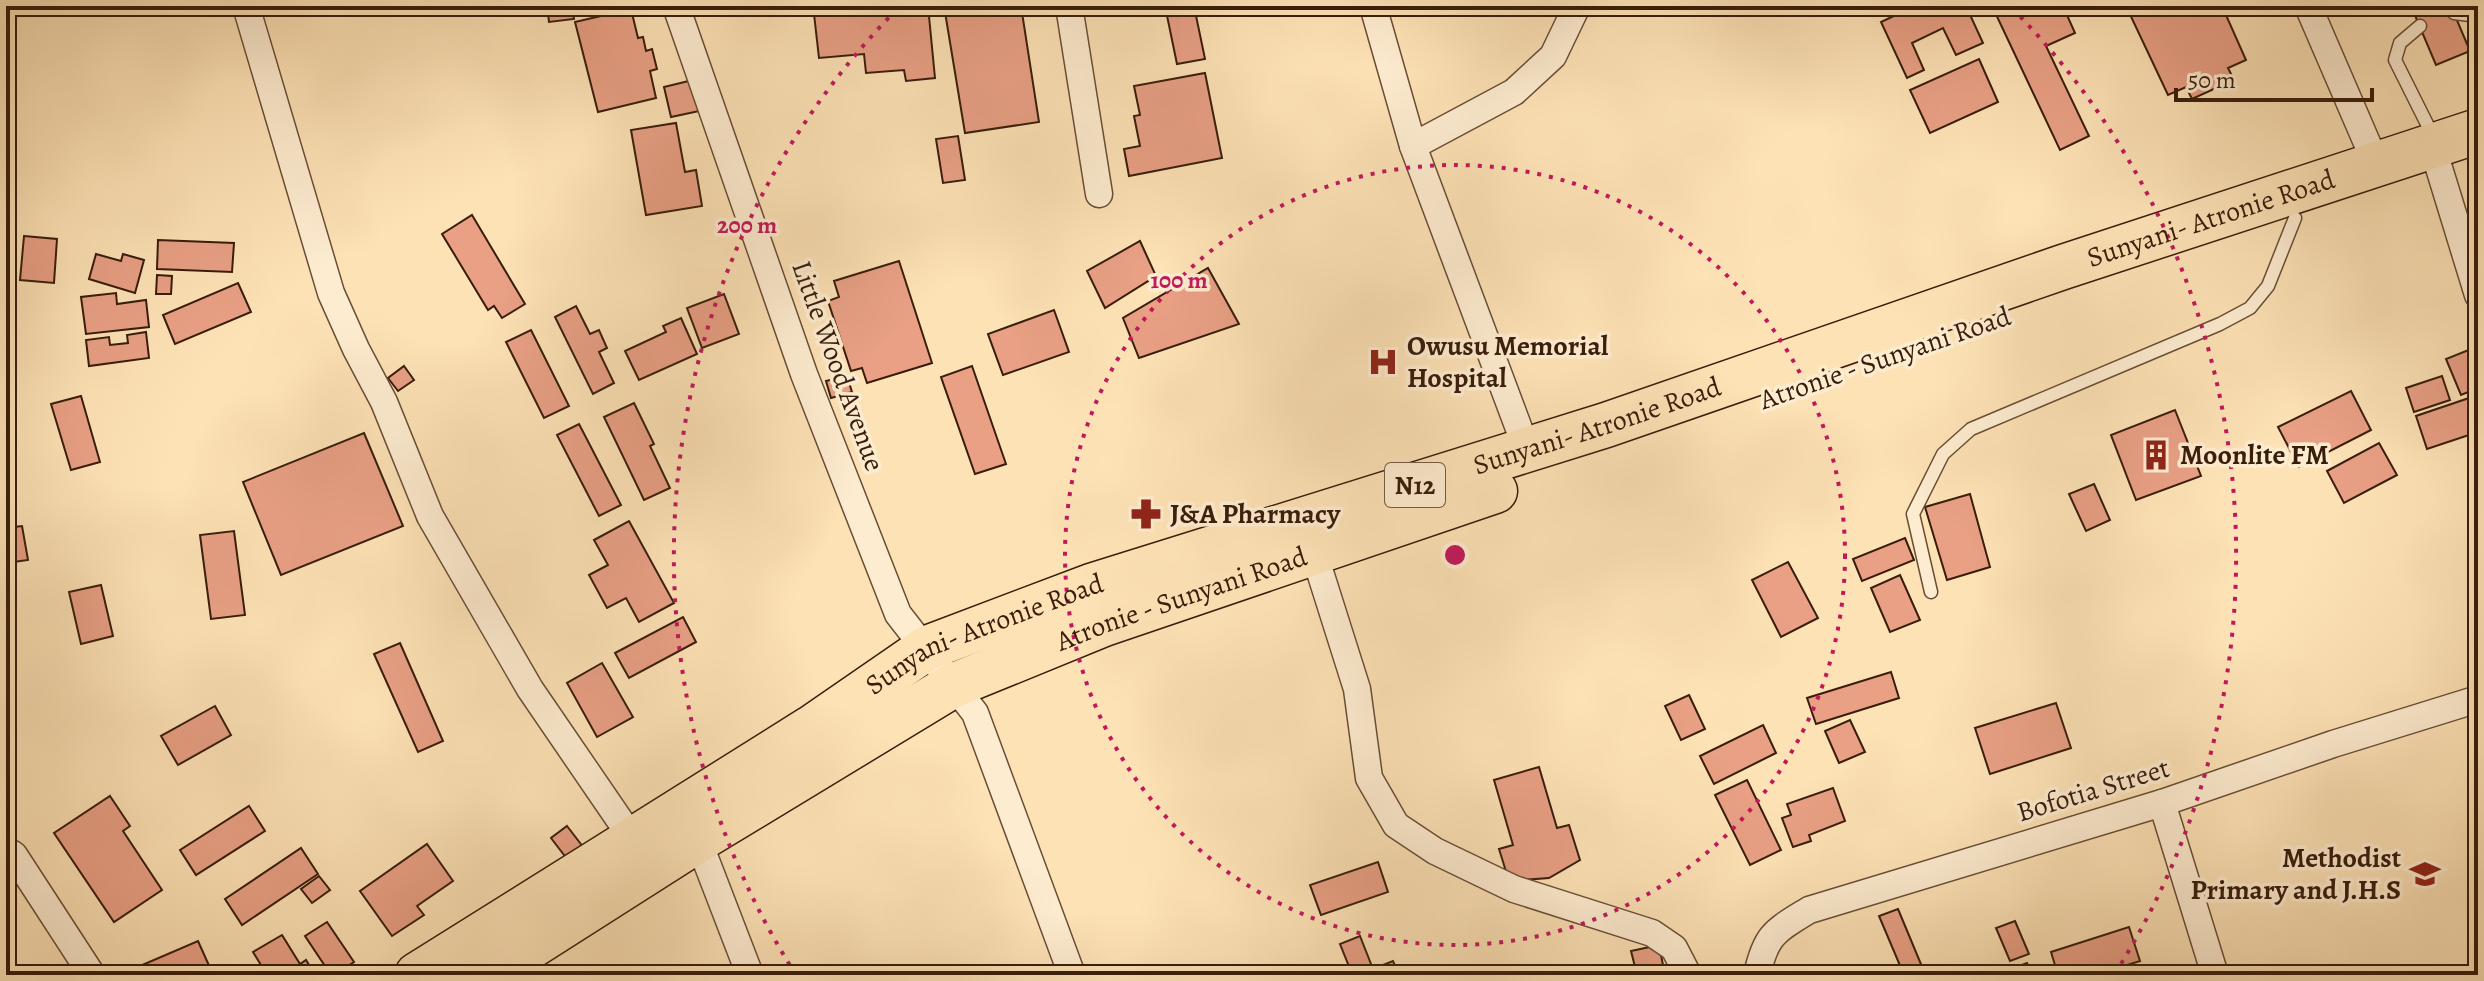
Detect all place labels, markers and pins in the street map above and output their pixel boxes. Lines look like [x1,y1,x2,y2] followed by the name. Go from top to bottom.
[1407,327,1609,397] place label: Owusu Memorial Hospital
[1366,345,1400,379] hospital icon: Owusu Memorial Hospital
[2180,436,2329,474] place label: Moonlite FM
[2139,438,2173,472] building icon: Moonlite FM
[1170,495,1341,533] place label: J&A Pharmacy
[1129,497,1163,531] pharmacy icon: J&A Pharmacy
[1441,541,1469,569] centre of rings
[2190,839,2401,909] place label: Methodist Primary and J.H.S
[2408,857,2442,891] school or university icon: Methodist Primary and J.H.S

